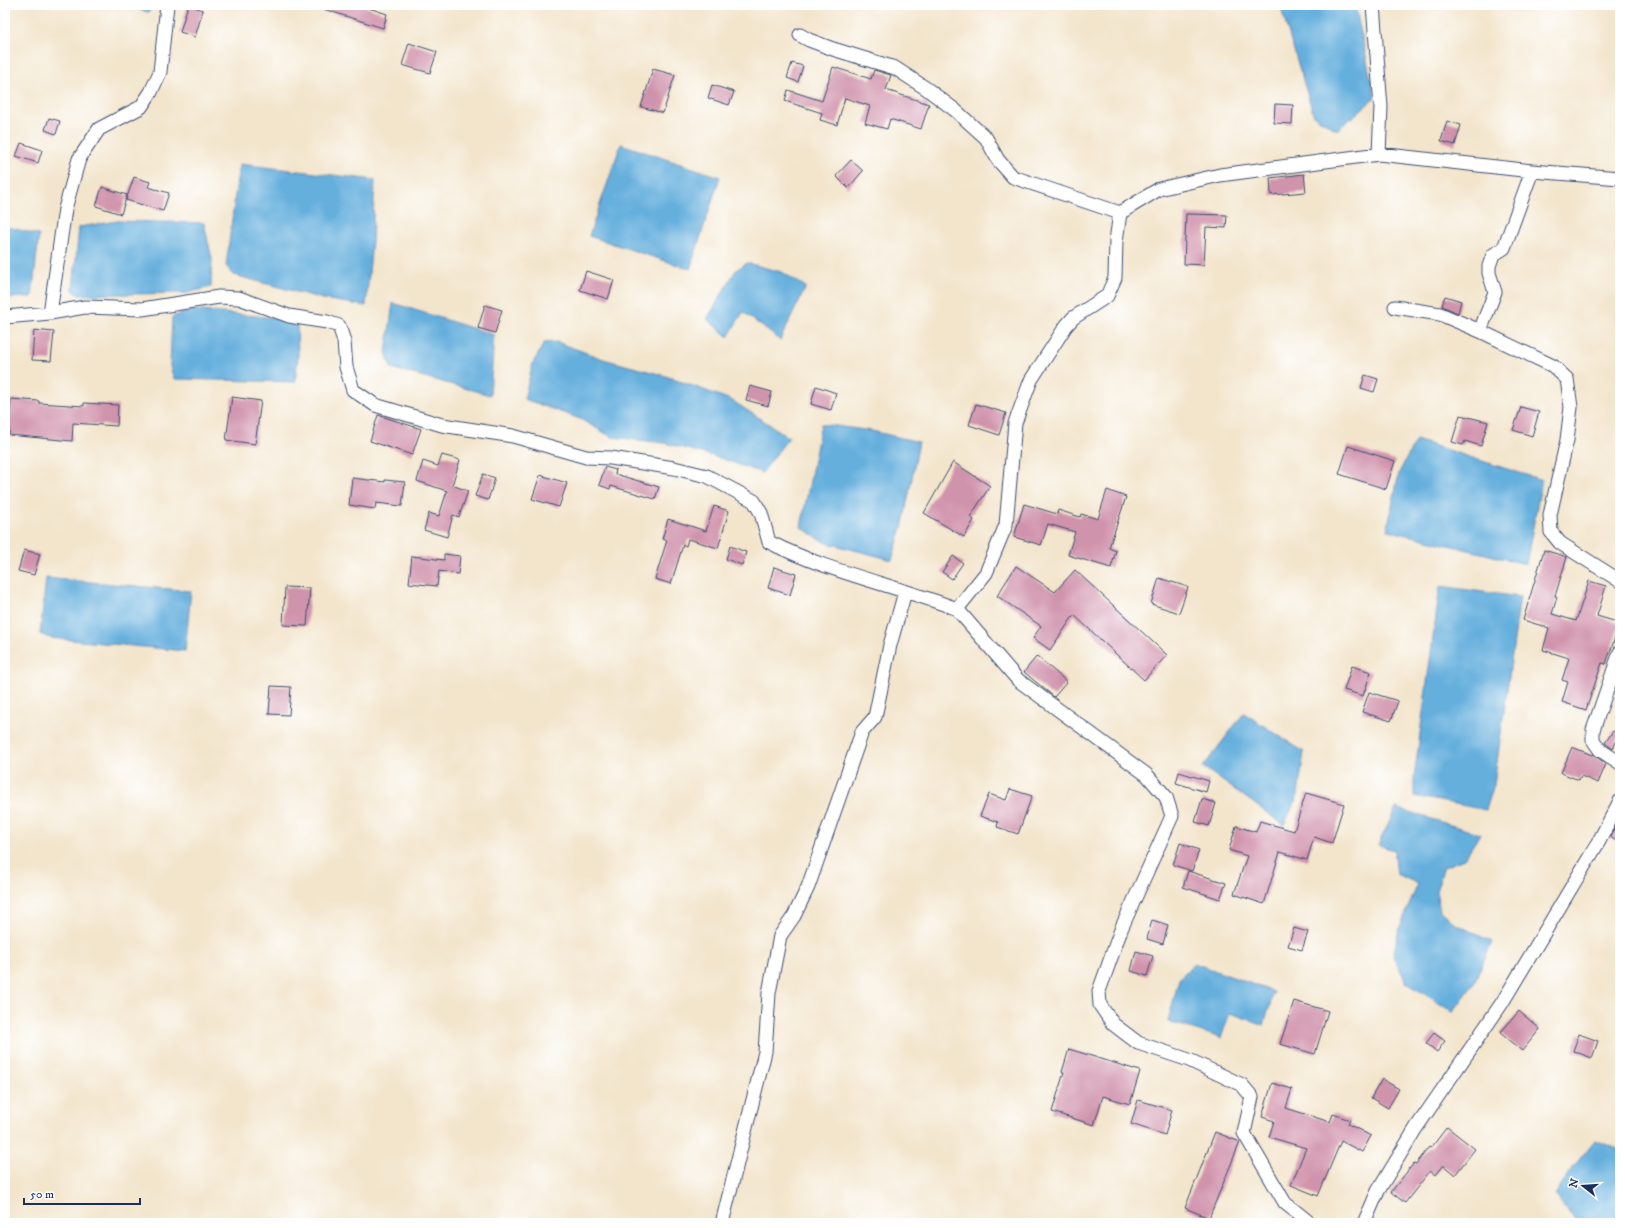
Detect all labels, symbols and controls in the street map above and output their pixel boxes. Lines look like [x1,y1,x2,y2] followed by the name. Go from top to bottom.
[1563,1166,1603,1206] north arrow
[1566,1177,1582,1190] text: N
[24,1180,140,1206] scale bar
[30,1187,54,1202] text: 50 m

